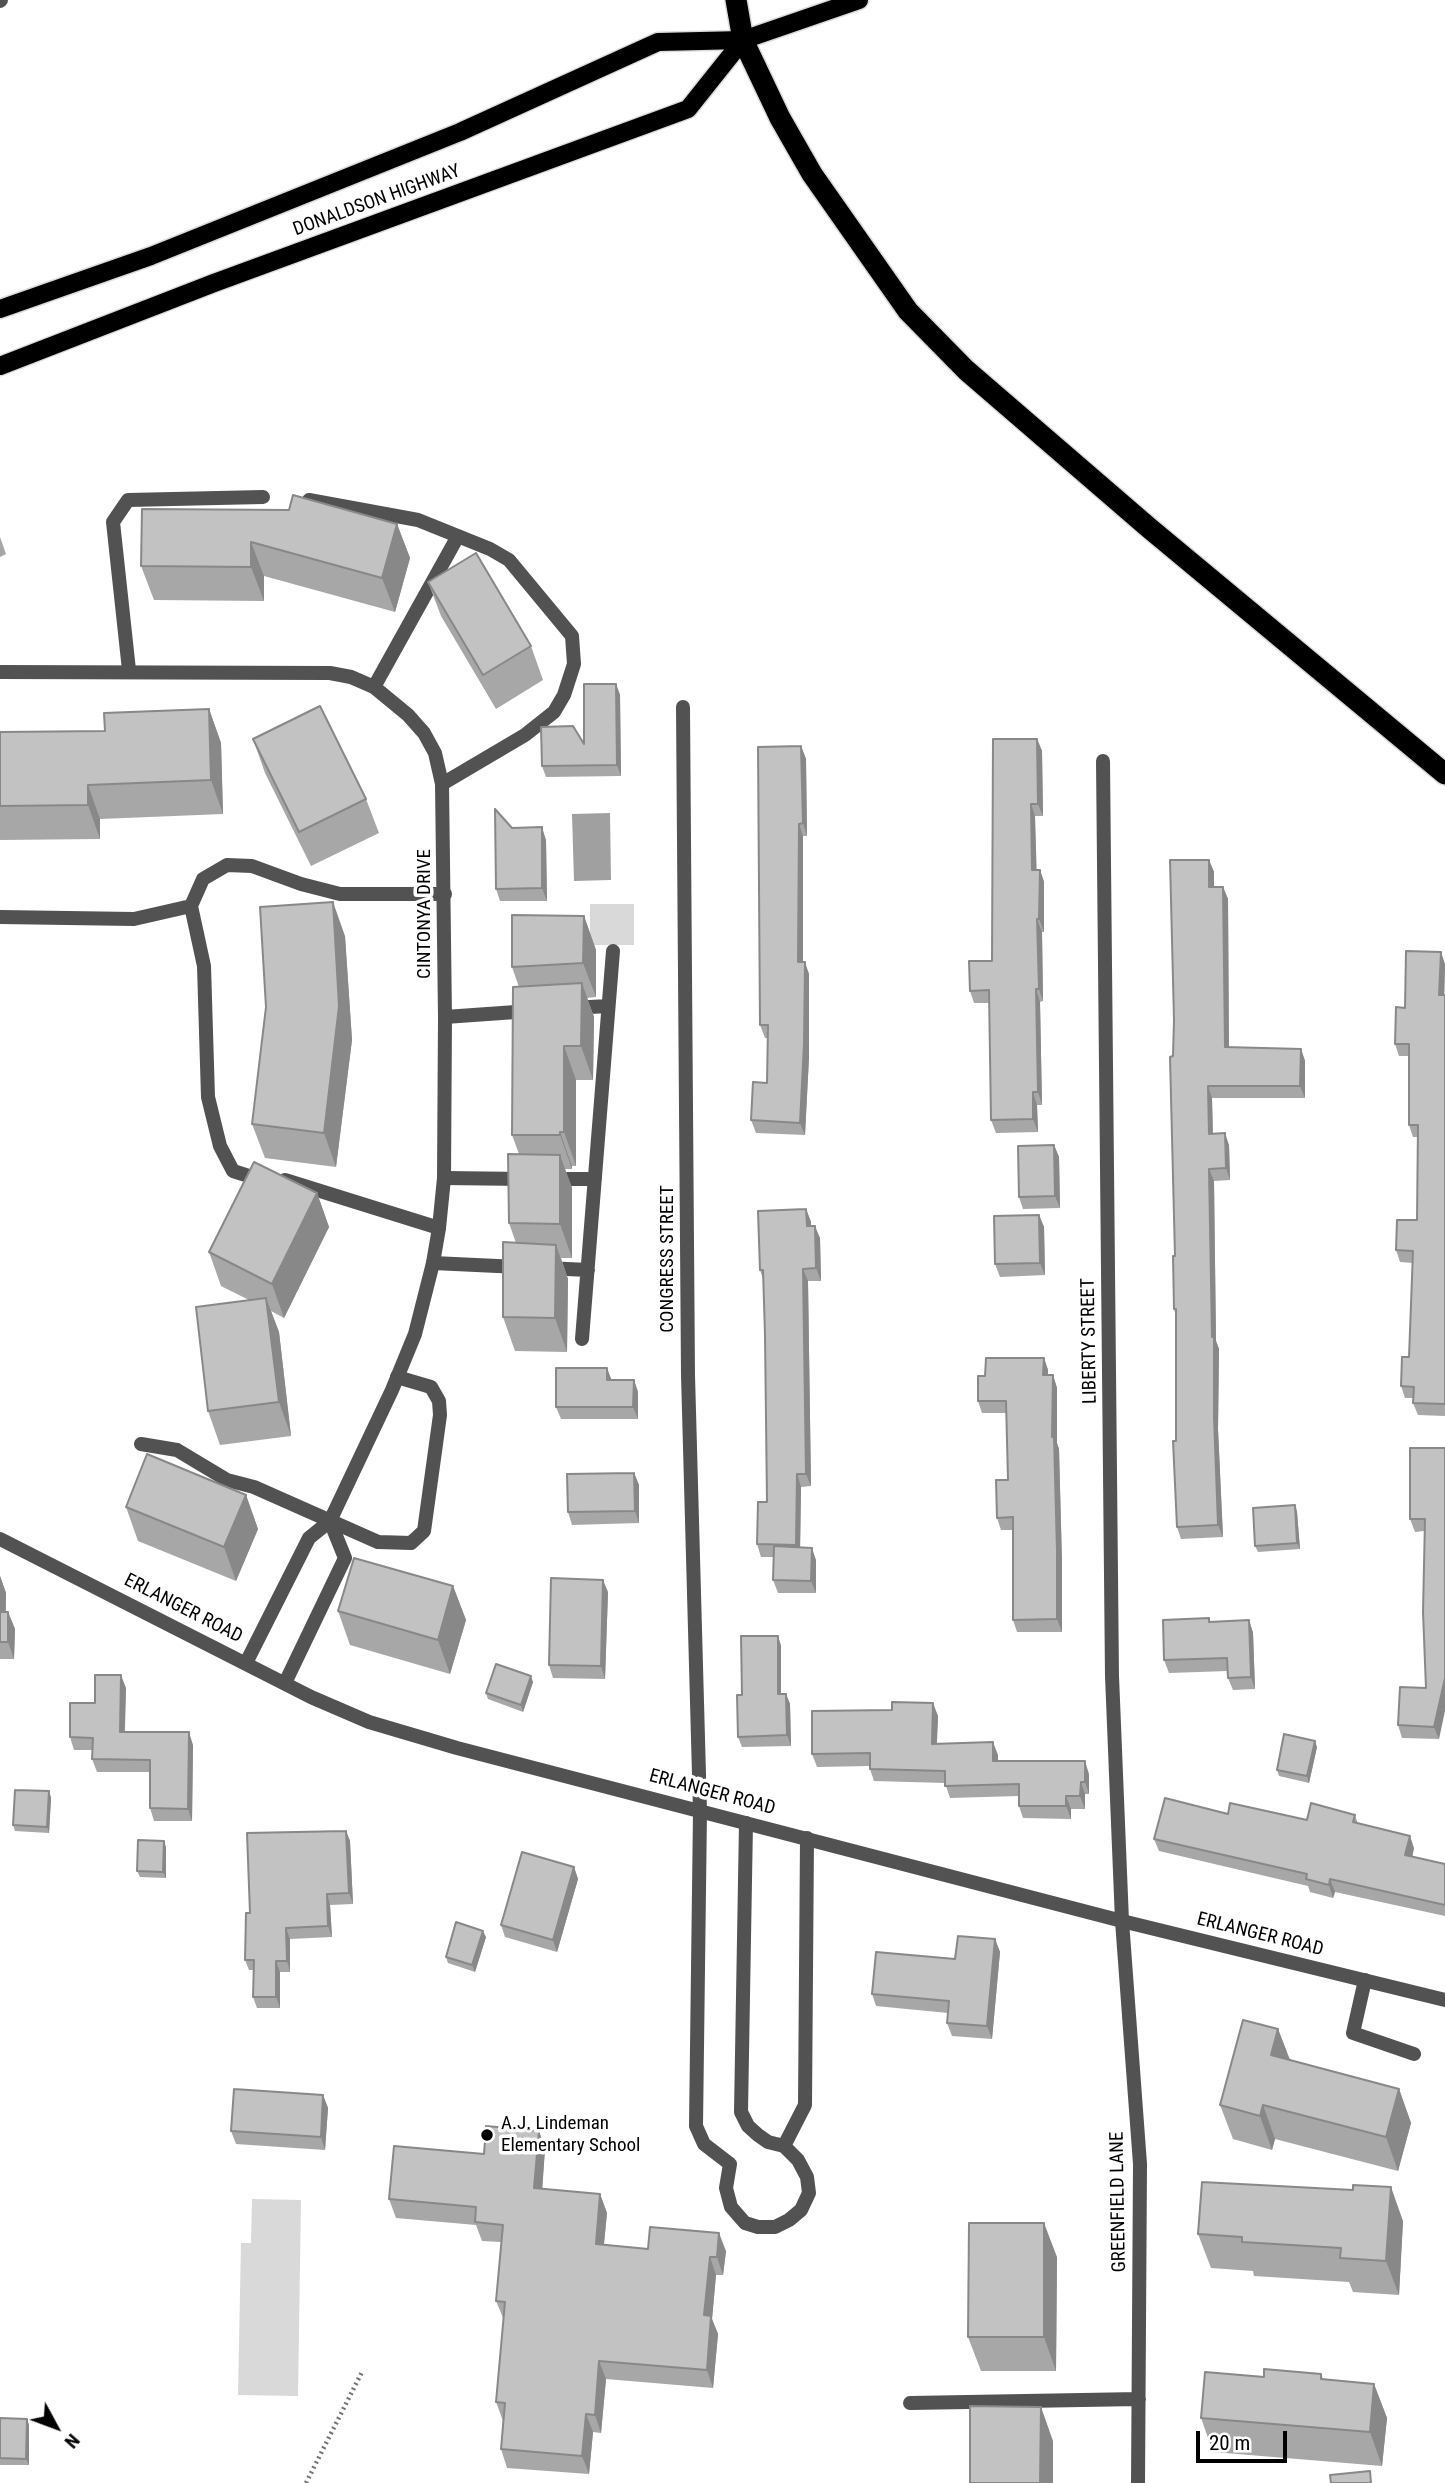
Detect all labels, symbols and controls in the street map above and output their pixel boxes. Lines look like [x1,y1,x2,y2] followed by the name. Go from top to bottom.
[290,160,464,242] street label: DONALDSON HIGHWAY
[414,849,436,979] street label: CINTONYA DRIVE
[657,1185,679,1333] street label: CONGRESS STREET
[1078,1278,1102,1404] street label: LIBERTY STREET
[120,1569,246,1649] street label: ERLANGER ROAD
[646,1765,778,1821] street label: ERLANGER ROAD
[1194,1908,1326,1962] street label: ERLANGER ROAD
[501,2113,640,2157] place label: A.J. Lindeman Elementary School
[479,2127,495,2143] marker: A.J. Lindeman Elementary School
[1106,2131,1132,2273] street label: GREENFIELD LANE
[21,2392,91,2462] north arrow
[1200,2416,1291,2460] scale bar
[60,2429,85,2453] text: N
[1209,2431,1250,2455] text: 20 m

